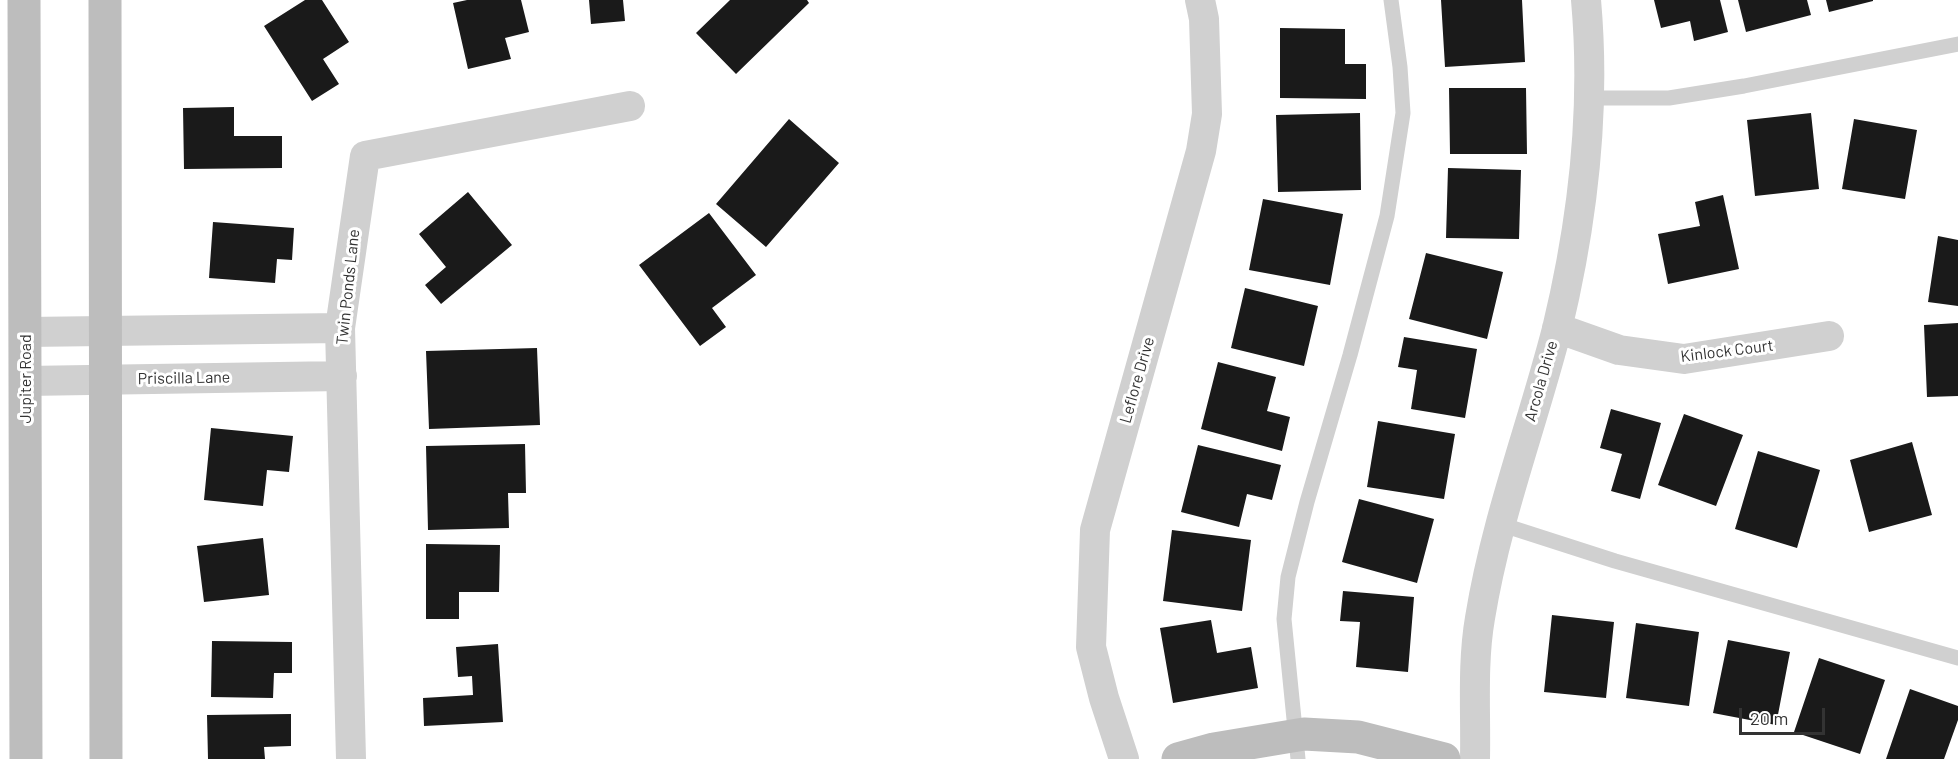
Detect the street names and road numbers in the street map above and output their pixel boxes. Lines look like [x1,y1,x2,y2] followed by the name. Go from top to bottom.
[332,228,364,346] street label: Twin Ponds Lane
[16,334,36,424] street label: Jupiter Road
[1116,335,1158,425] street label: Leflore Drive
[1680,336,1774,366] street label: Kinlock Court
[1520,338,1562,424] street label: Arcola Drive
[138,368,230,388] street label: Priscilla Lane

